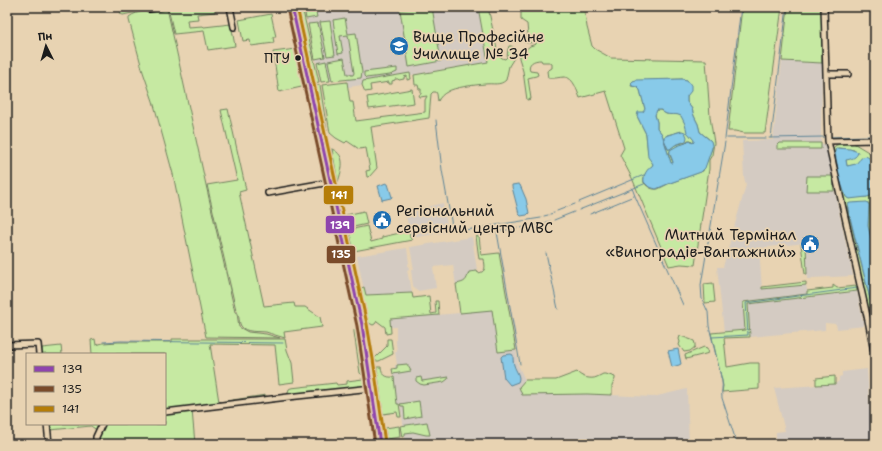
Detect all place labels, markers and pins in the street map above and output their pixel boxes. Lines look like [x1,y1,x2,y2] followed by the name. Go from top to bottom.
[413,27,544,64] place label: Вище Професійне Училище № 34
[388,35,410,57] school or university icon: Вище Професійне Училище № 34
[264,49,290,67] place label: ПТУ
[293,53,303,63] marker: ПТУ
[396,201,553,238] place label: Регіональний сервісний центр МВС
[371,209,393,231] public building icon: Регіональний сервісний центр МВС
[606,225,797,262] place label: Митний Термінал «Виноградів-Вантажний»
[799,233,821,255] public building icon: Митний Термінал «Виноградів-Вантажний»

